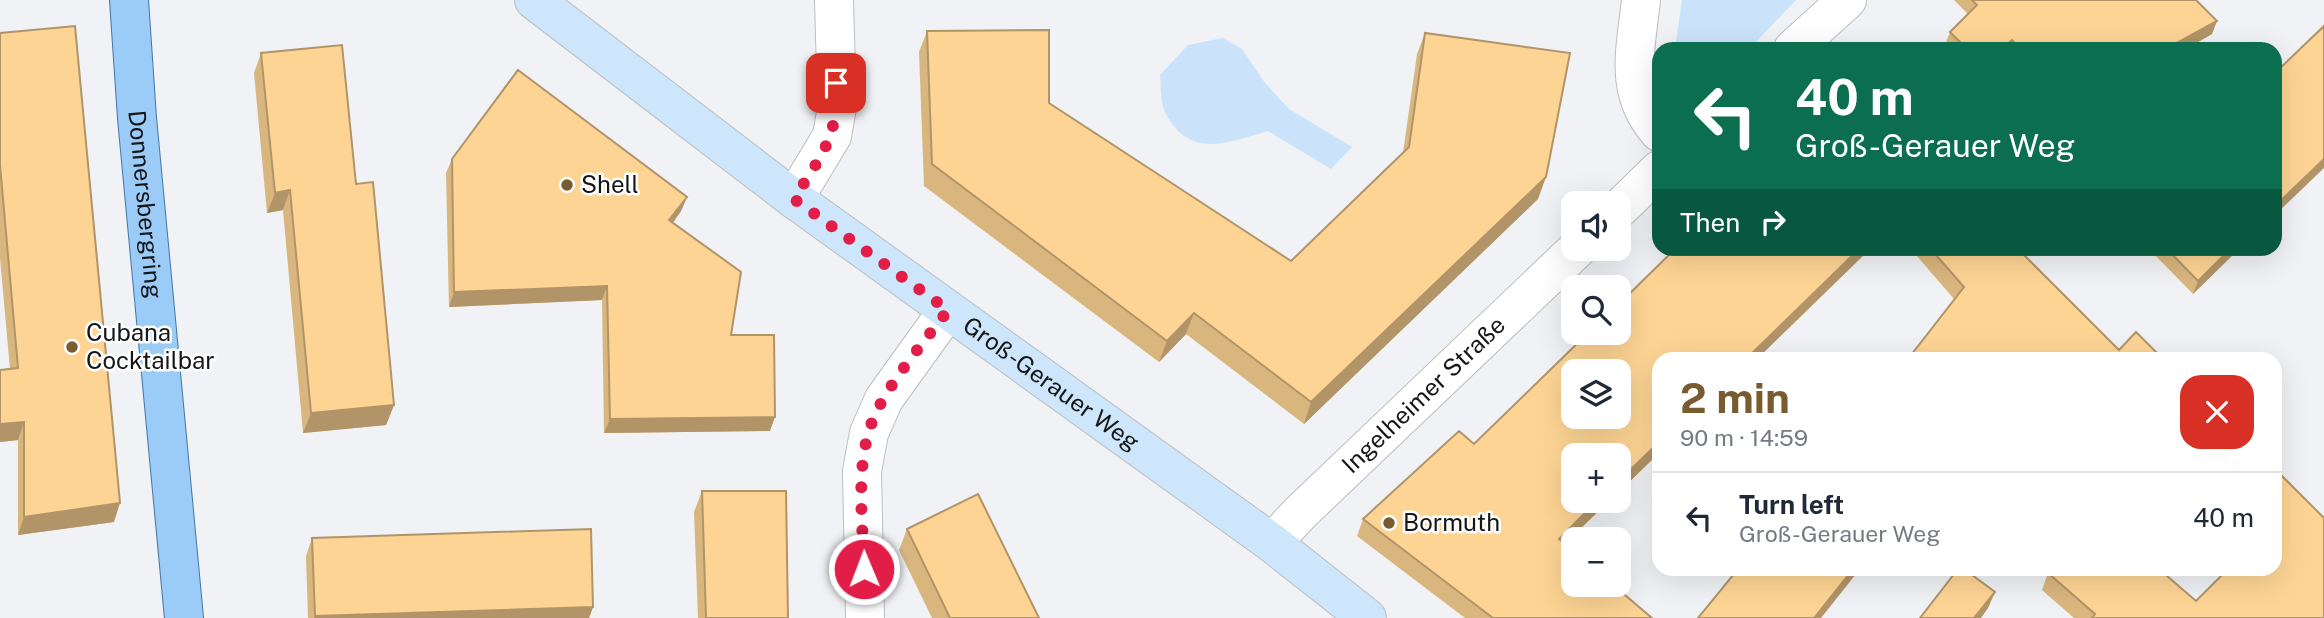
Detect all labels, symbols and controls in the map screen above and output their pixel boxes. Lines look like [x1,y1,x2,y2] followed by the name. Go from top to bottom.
[806,53,866,113] pin
[817,64,855,102] icon: arrive
[1795,68,1914,126] text: 40 m
[1680,70,1771,161] icon: left
[123,109,169,300] street label: Donnersbergring
[1795,127,2075,164] text: Groß-Gerauer Weg
[581,170,639,198] place label: Shell
[559,177,575,193] marker: Shell
[1561,191,1631,597] map controls
[1561,191,1631,261] button: sound
[1754,203,1792,241] icon: right
[1680,207,1740,238] text: Then
[1561,275,1631,345] button: search
[958,310,1145,456] street label: Groß-Gerauer Weg
[1336,310,1510,478] street label: Ingelheimer Straße
[86,318,215,374] place label: Cubana Cocktailbar
[64,339,80,355] marker: Cubana Cocktailbar
[1561,359,1631,429] button: layers
[1680,373,1790,422] text: 2 min
[2180,375,2254,449] button: close
[1680,424,1808,451] text: 90 m · 14:59
[1561,443,1631,513] button: +
[1739,489,1844,520] text: Turn left
[1680,499,1718,537] icon: left
[2193,502,2254,533] text: 40 m
[1403,508,1500,536] place label: Bormuth
[1381,515,1397,531] marker: Bormuth
[1739,520,1941,547] text: Groß-Gerauer Weg
[1561,527,1631,597] button: −
[827,532,901,606] position arrow

